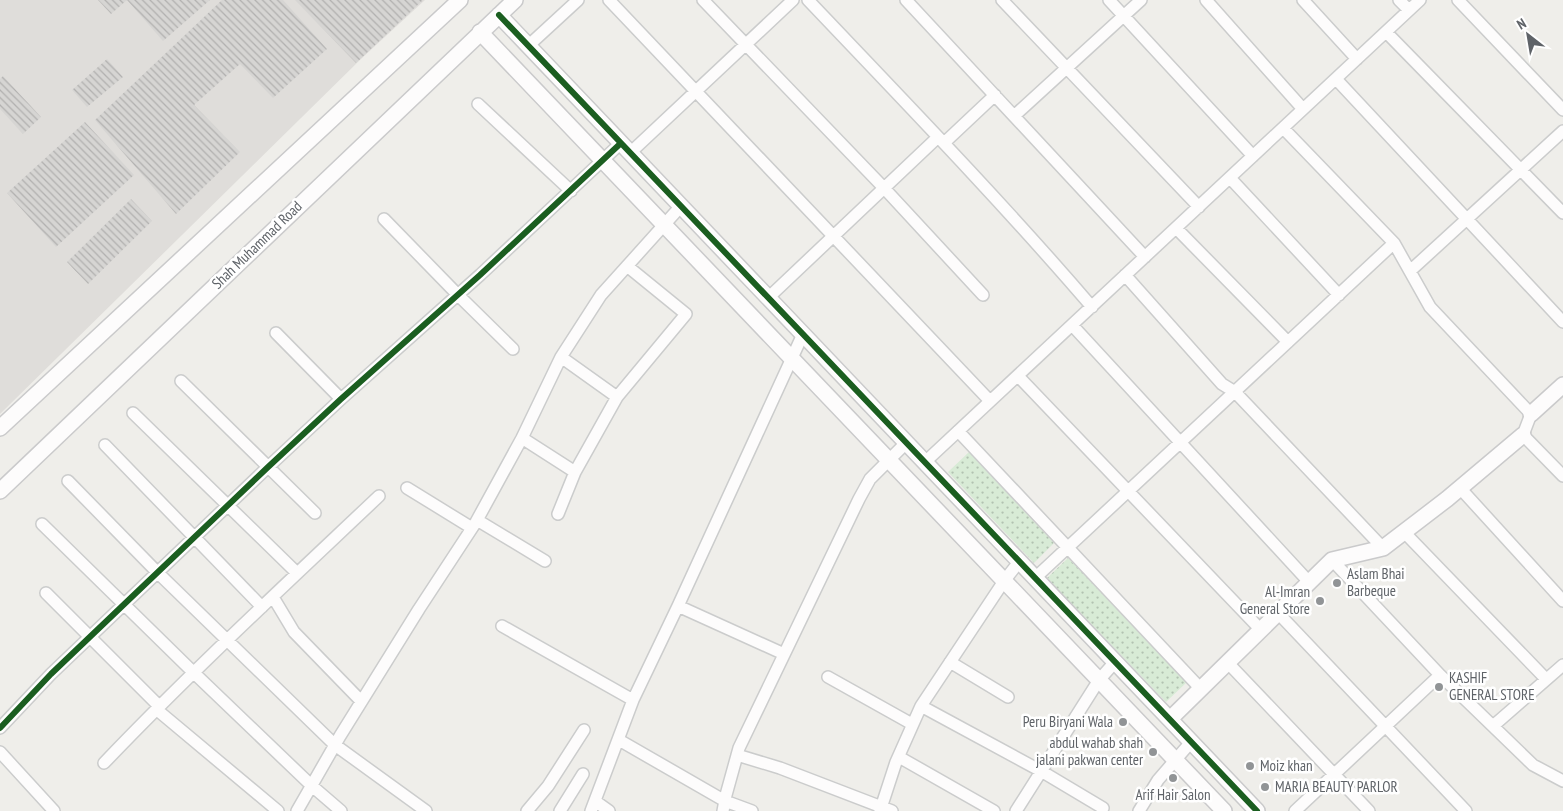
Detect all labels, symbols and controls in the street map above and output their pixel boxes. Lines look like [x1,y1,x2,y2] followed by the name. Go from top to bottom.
[1503,10,1553,60] north arrow
[1513,14,1529,34] text: N
[208,197,306,293] street label: Shah Muhammad Road
[1347,564,1405,600] place label: Aslam Bhai Barbeque
[1331,577,1343,589] marker: Aslam Bhai Barbeque
[1240,582,1310,618] place label: Al-Imran General Store
[1314,595,1326,607] marker: Al-Imran General Store
[1449,668,1535,704] place label: KASHIF GENERAL STORE
[1433,681,1445,693] marker: KASHIF GENERAL STORE
[1023,712,1113,731] place label: Peru Biryani Wala
[1117,716,1129,728] marker: Peru Biryani Wala
[1036,733,1144,769] place label: abdul wahab shah jalani pakwan center
[1147,746,1159,758] marker: abdul wahab shah jalani pakwan center
[1260,756,1313,775] place label: Moiz khan
[1244,760,1256,772] marker: Moiz khan
[1167,772,1179,784] marker: Arif Hair Salon
[1275,777,1398,796] place label: MARIA BEAUTY PARLOR
[1259,781,1271,793] marker: MARIA BEAUTY PARLOR
[1135,785,1211,804] place label: Arif Hair Salon

